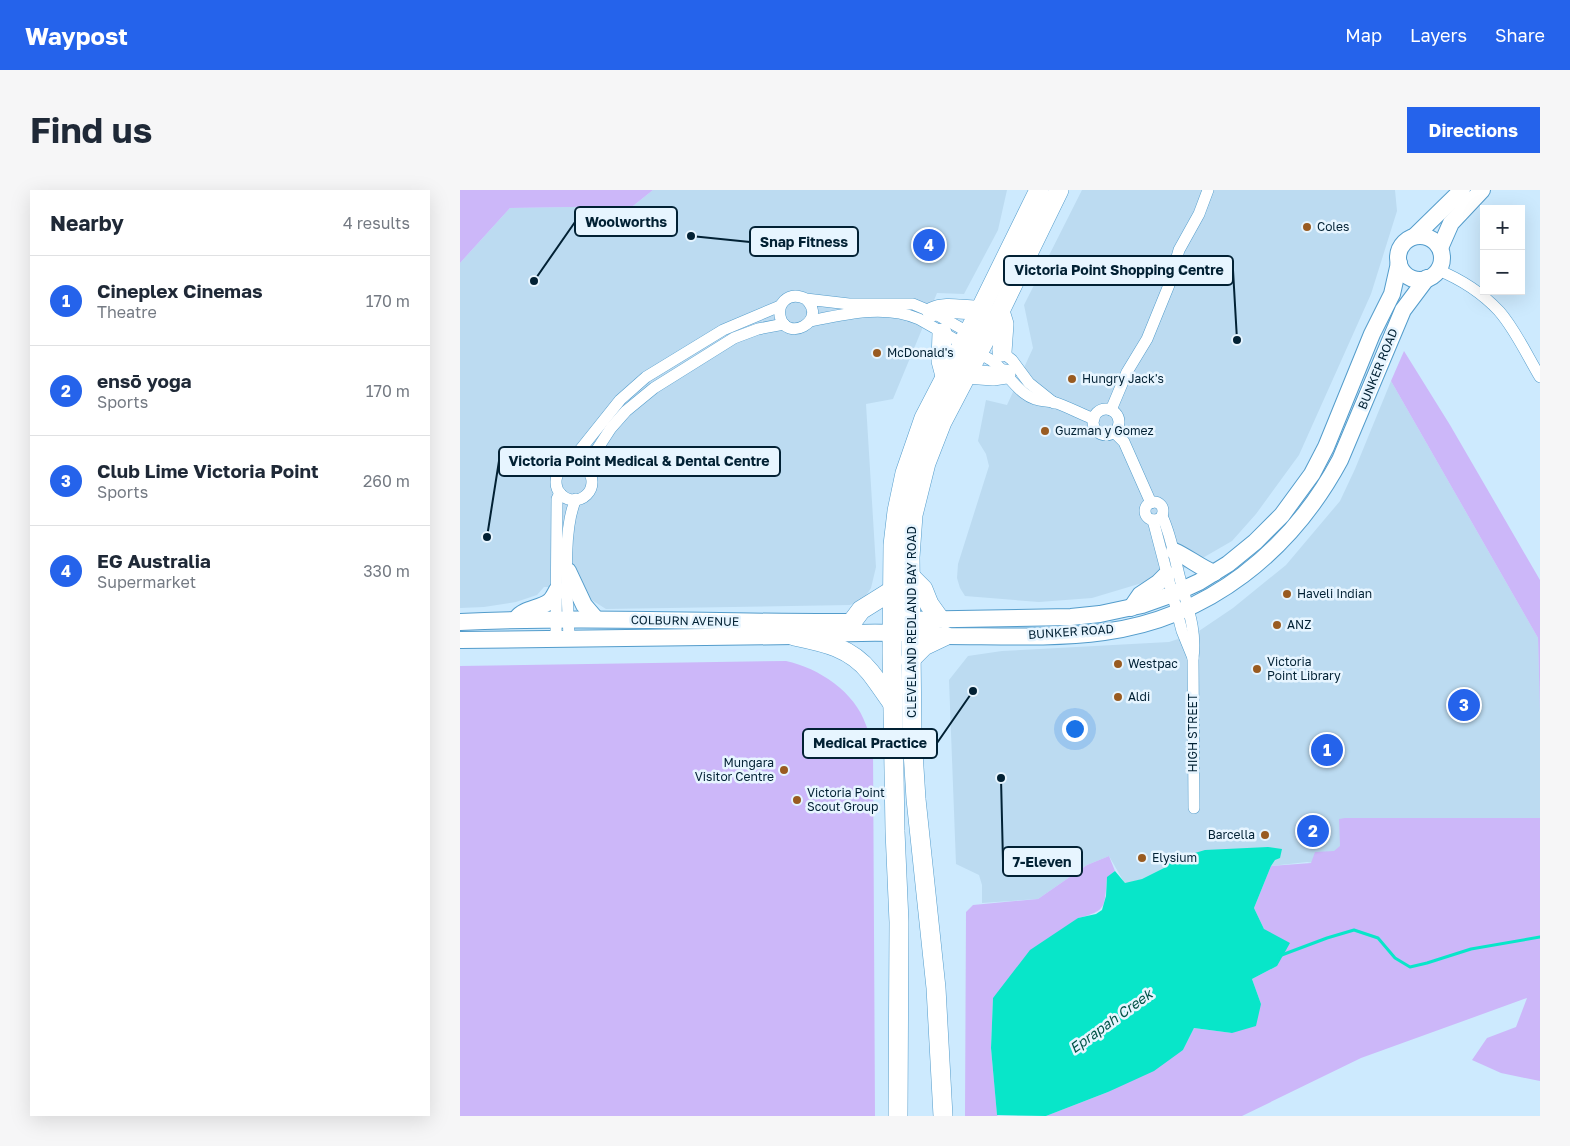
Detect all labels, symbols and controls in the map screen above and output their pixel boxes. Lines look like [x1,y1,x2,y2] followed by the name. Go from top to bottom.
[25,21,128,50] text: Waypost
[1345,24,1382,46] text: Map
[1410,24,1467,46] text: Layers
[1495,24,1545,46] text: Share
[1407,107,1540,153] button: Directions
[30,109,152,151] text: Find us
[1480,205,1525,295] map controls
[1480,205,1525,250] button: +
[575,207,677,236] callout: Woolworths
[50,210,124,236] text: Nearby
[343,213,410,233] text: 4 results
[585,213,667,230] text: Woolworths
[1317,219,1349,234] place label: Coles
[1301,221,1313,233] marker: Coles
[913,226,945,264] pin: 4
[750,227,858,256] callout: Snap Fitness
[760,233,848,250] text: Snap Fitness
[1480,250,1525,295] button: −
[1004,256,1233,285] callout: Victoria Point Shopping Centre
[1014,261,1224,278] text: Victoria Point Shopping Centre
[97,279,263,302] text: Cineplex Cinemas
[62,291,70,311] text: 1
[366,291,410,311] text: 170 m
[97,302,157,322] text: Theatre
[1354,326,1401,411] street label: BUNKER ROAD
[887,345,954,360] place label: McDonald's
[871,347,883,359] marker: McDonald's
[97,369,192,392] text: ensō yoga
[1082,371,1164,386] place label: Hungry Jack's
[1066,373,1078,385] marker: Hungry Jack's
[61,381,71,401] text: 2
[366,381,410,401] text: 170 m
[97,392,148,412] text: Sports
[1055,423,1154,438] place label: Guzman y Gomez
[1039,425,1051,437] marker: Guzman y Gomez
[499,447,780,476] callout: Victoria Point Medical & Dental Centre
[508,452,770,469] text: Victoria Point Medical & Dental Centre
[97,459,318,482] text: Club Lime Victoria Point
[61,471,71,491] text: 3
[363,471,410,491] text: 260 m
[97,482,148,502] text: Sports
[904,526,919,718] street label: CLEVELAND REDLAND BAY ROAD
[97,549,211,572] text: EG Australia
[61,561,71,581] text: 4
[363,561,410,581] text: 330 m
[97,572,196,592] text: Supermarket
[1297,586,1372,601] place label: Haveli Indian
[1281,588,1293,600] marker: Haveli Indian
[631,612,739,629] street label: COLBURN AVENUE
[1287,617,1311,632] place label: ANZ
[1271,619,1283,631] marker: ANZ
[1028,621,1114,642] street label: BUNKER ROAD
[1267,654,1341,683] place label: Victoria Point Library
[1128,656,1178,671] place label: Westpac
[1112,658,1124,670] marker: Westpac
[1251,663,1263,675] marker: Victoria Point Library
[1448,686,1480,724] pin: 3
[1128,689,1150,704] place label: Aldi
[1112,691,1124,703] marker: Aldi
[1185,693,1200,772] street label: HIGH STREET
[1062,716,1088,742] your location
[803,729,937,758] callout: Medical Practice
[1311,731,1343,769] pin: 1
[813,734,927,751] text: Medical Practice
[695,755,774,784] place label: Mungara Visitor Centre
[778,764,790,776] marker: Mungara Visitor Centre
[807,785,885,814] place label: Victoria Point Scout Group
[791,794,803,806] marker: Victoria Point Scout Group
[1297,812,1329,850] pin: 2
[1208,827,1255,842] place label: Barcella
[1259,829,1271,841] marker: Barcella
[1003,847,1082,876] callout: 7-Eleven
[1152,850,1197,865] place label: Elysium
[1136,852,1148,864] marker: Elysium
[1012,853,1072,870] text: 7-Eleven
[1066,984,1157,1056] water label: Eprapah Creek

